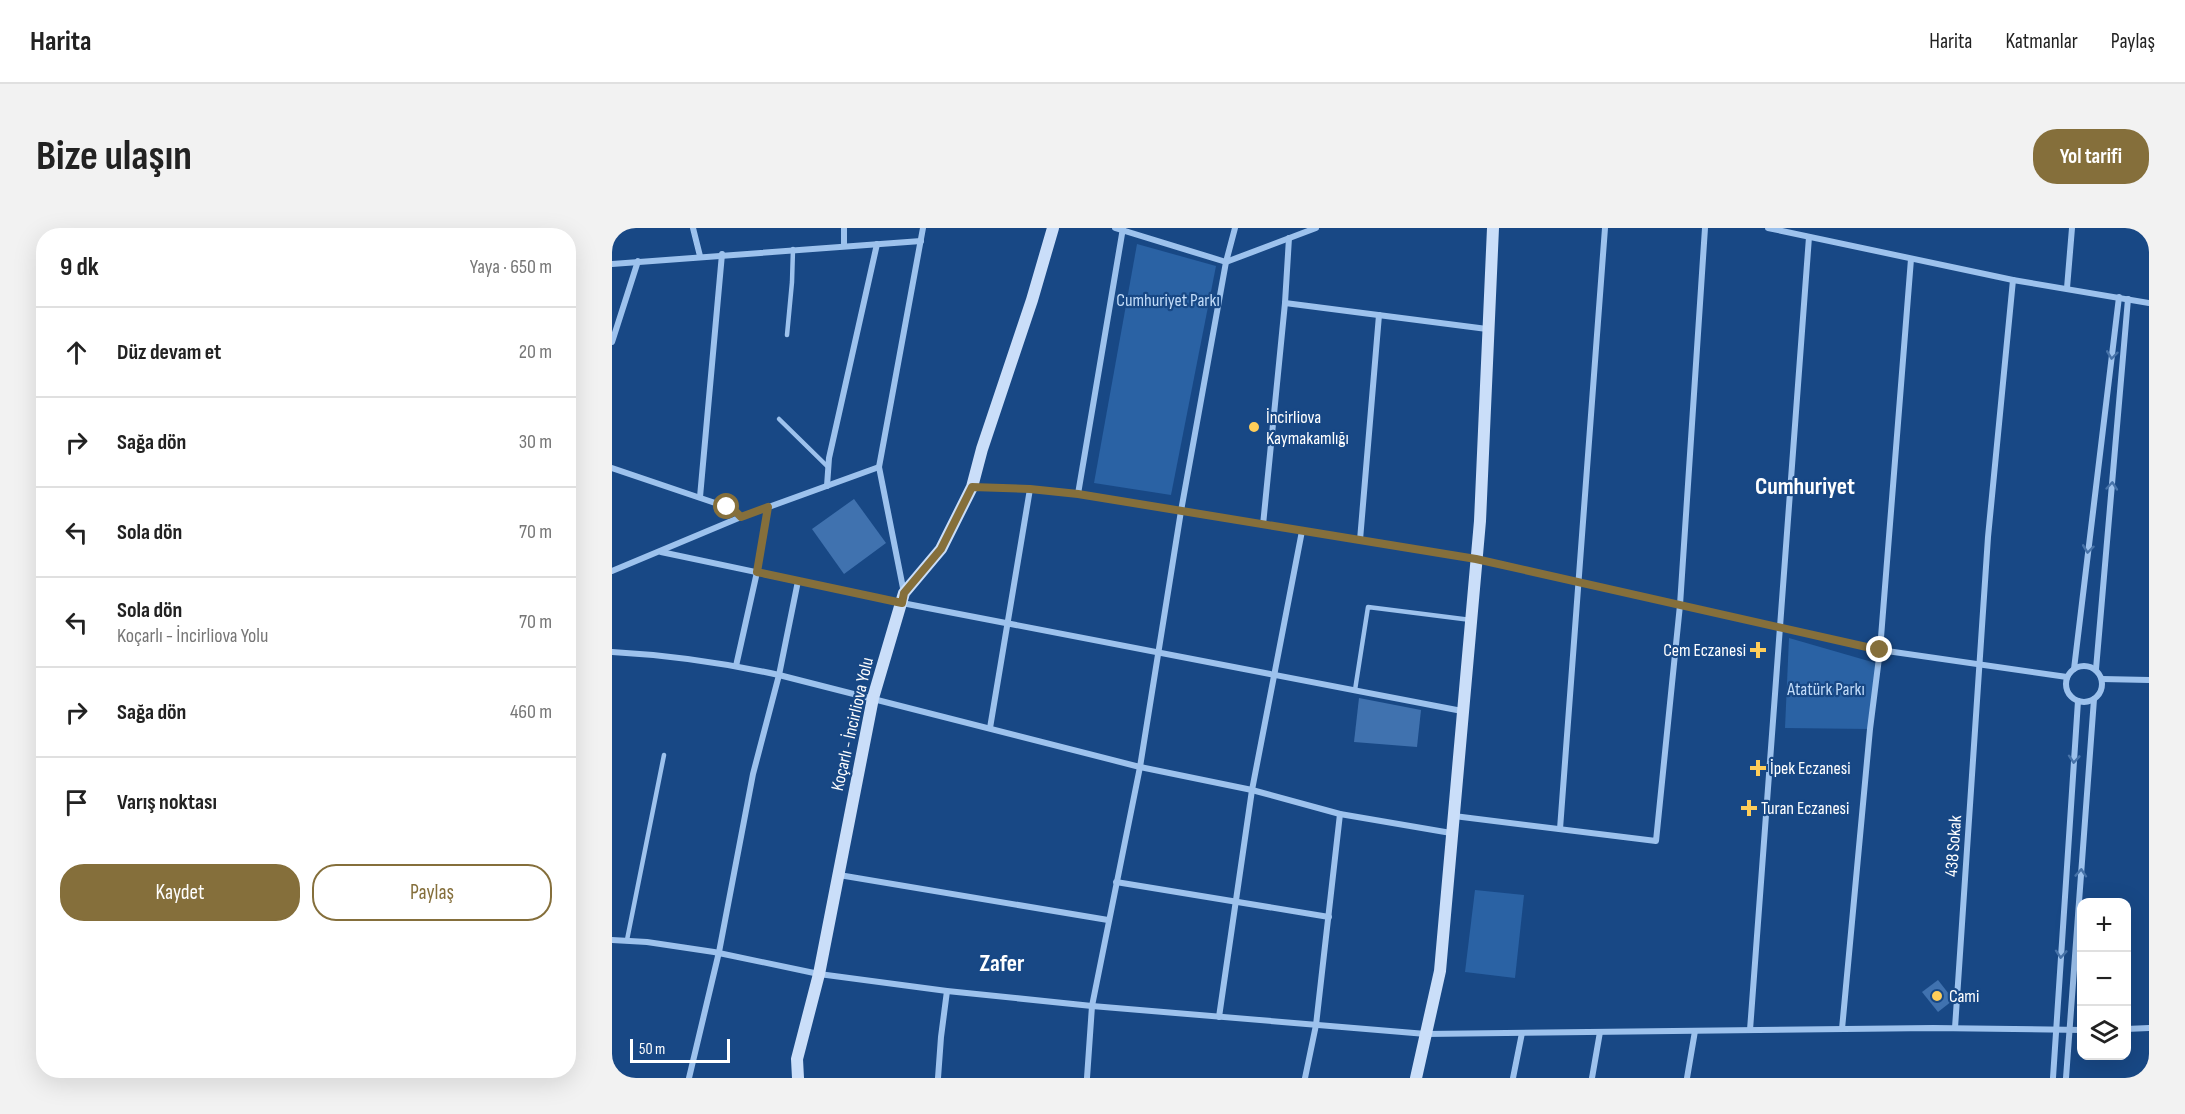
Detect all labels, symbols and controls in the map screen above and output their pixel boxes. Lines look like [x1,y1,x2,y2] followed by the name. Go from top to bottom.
[30,25,91,58] text: Harita
[1929,29,1972,54] text: Harita
[2005,29,2078,54] text: Katmanlar
[2111,29,2155,54] text: Paylaş
[2033,129,2149,184] button: Yol tarifi
[36,131,192,182] text: Bize ulaşın
[60,252,99,283] text: 9 dk
[470,255,552,279] text: Yaya · 650 m
[1116,290,1220,311] park label: Cumhuriyet Parkı
[60,336,93,369] icon: ahead
[117,339,221,366] text: Düz devam et
[519,340,552,364] text: 20 m
[2106,351,2118,360] one-way arrow
[1266,407,1349,449] place label: İncirliova Kaymakamlığı
[1247,420,1261,434] marker: İncirliova Kaymakamlığı
[60,426,93,459] icon: right
[117,429,186,456] text: Sağa dön
[519,430,552,454] text: 30 m
[1755,472,1855,501] district label: Cumhuriyet
[2105,481,2118,490] one-way arrow
[713,493,739,519] route start
[60,516,93,549] icon: left
[117,519,182,546] text: Sola dön
[519,520,552,544] text: 70 m
[2083,544,2095,554] one-way arrow
[117,597,182,624] text: Sola dön
[60,606,93,639] icon: left
[519,610,552,634] text: 70 m
[117,624,268,648] text: Koçarlı - İncirliova Yolu
[1866,636,1892,662] route end
[1663,640,1746,661] place label: Cem Eczanesi
[1751,643,1765,657] marker: Cem Eczanesi
[827,655,878,793] street label: Koçarlı - İncirliova Yolu
[1786,679,1865,700] park label: Atatürk Parkı
[60,696,93,729] icon: right
[117,699,186,726] text: Sağa dön
[510,700,552,724] text: 460 m
[2067,755,2080,764] one-way arrow
[1770,758,1851,779] place label: İpek Eczanesi
[1751,761,1765,775] marker: İpek Eczanesi
[60,786,93,819] icon: arrive
[117,789,217,816] text: Varış noktası
[1761,798,1849,819] place label: Turan Eczanesi
[1742,801,1756,815] marker: Turan Eczanesi
[1941,814,1966,878] street label: 438 Sokak
[60,864,300,921] button: Kaydet
[312,864,552,921] button: Paylaş
[2074,869,2087,878] one-way arrow
[2077,898,2131,1060] map controls
[2077,898,2131,952] button: +
[979,949,1025,978] district label: Zafer
[2054,949,2067,958] one-way arrow
[2077,952,2131,1006] button: −
[1949,986,1979,1007] place label: Cami
[1930,989,1944,1003] marker: Cami
[2077,1006,2131,1060] button: layers
[630,1036,730,1064] scale bar
[639,1040,665,1059] text: 50 m

